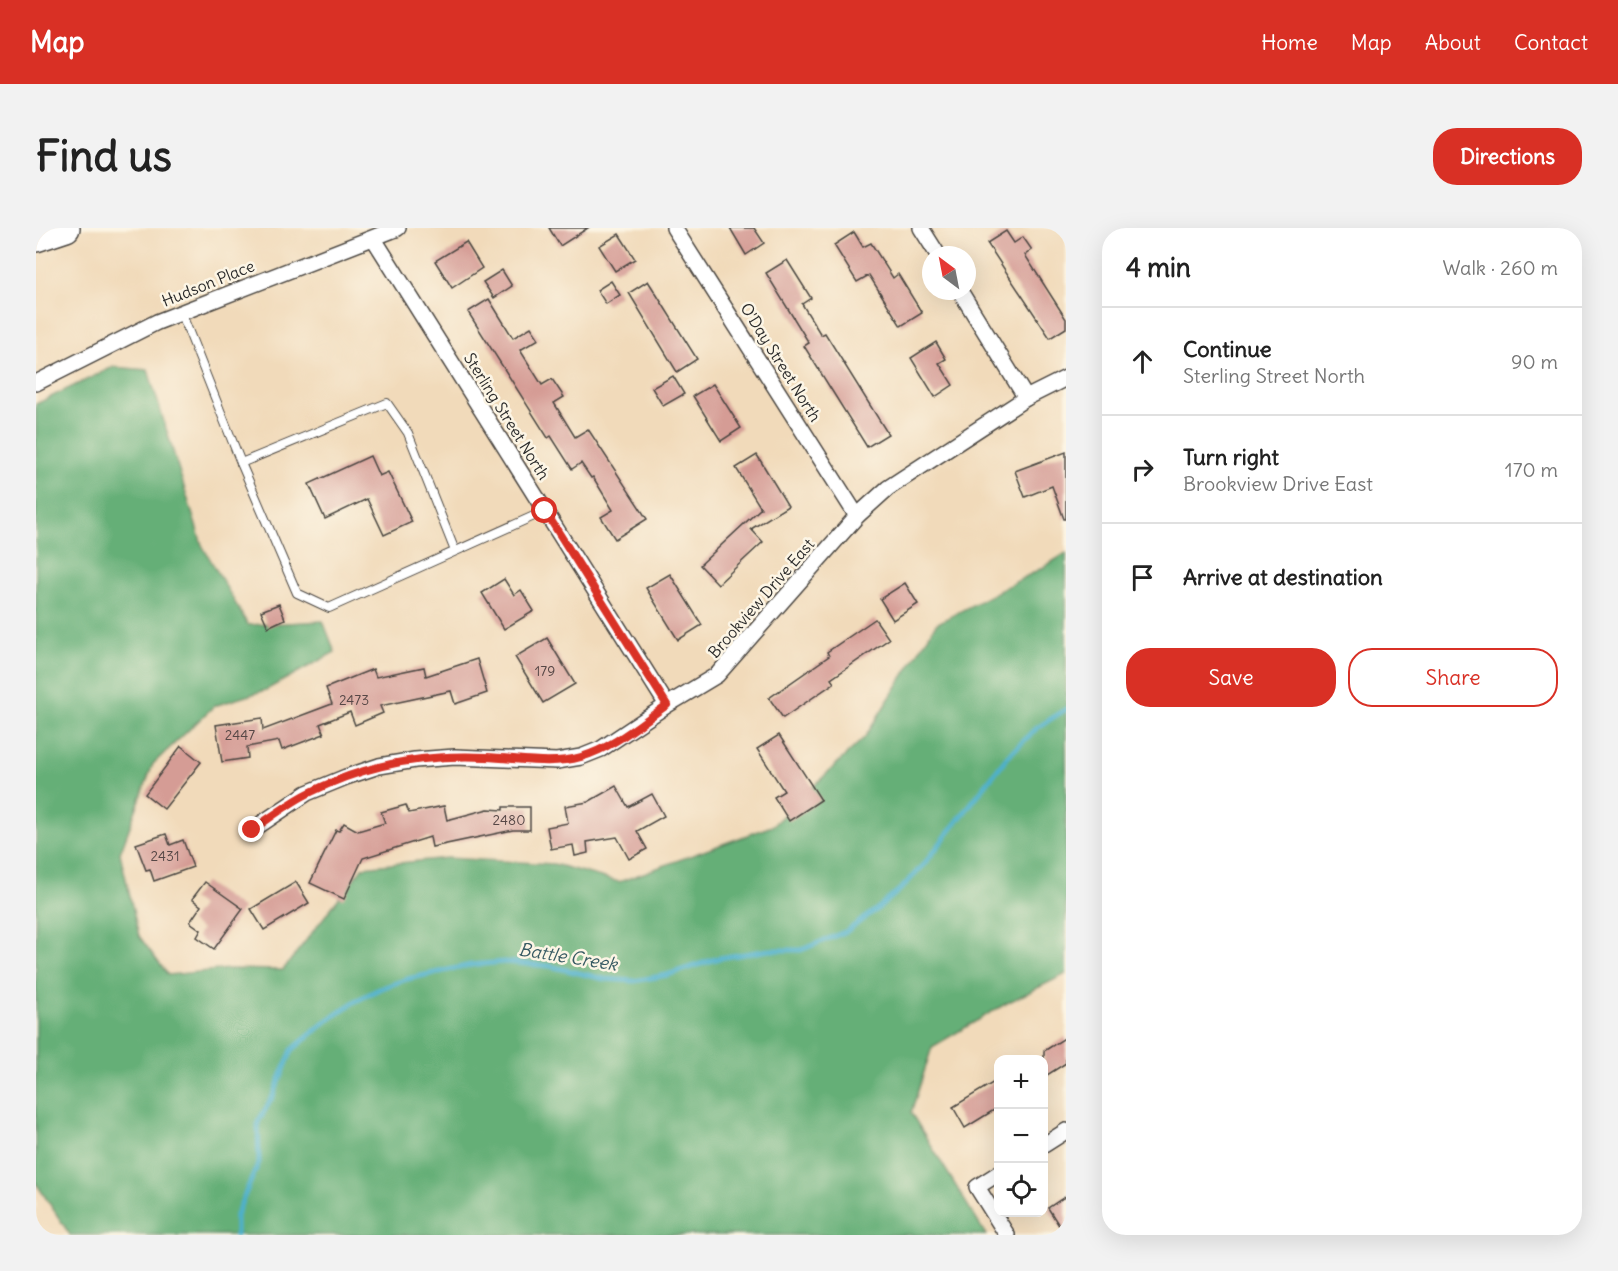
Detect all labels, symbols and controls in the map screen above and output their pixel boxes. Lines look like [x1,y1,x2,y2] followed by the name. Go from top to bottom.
[30,24,84,60] text: Map
[1261,29,1318,56] text: Home
[1351,29,1392,56] text: Map
[1425,29,1481,56] text: About
[1514,29,1588,56] text: Contact
[1433,128,1582,185] button: Directions
[36,130,172,182] text: Find us
[922,246,976,300] north arrow
[1126,251,1191,284] text: 4 min
[159,255,257,311] street label: Hudson Place
[1442,255,1558,280] text: Walk · 260 m
[736,299,826,425] street label: O'Day Street North
[1183,335,1272,363] text: Continue
[1126,345,1159,378] icon: ahead
[460,349,554,483] street label: Sterling Street North
[1511,349,1558,374] text: 90 m
[1183,363,1365,388] text: Sterling Street North
[1183,443,1279,471] text: Turn right
[1126,453,1159,486] icon: right
[1505,457,1558,482] text: 170 m
[1183,471,1373,496] text: Brookview Drive East
[531,497,557,523] route start
[704,534,819,662] street label: Brookview Drive East
[1126,561,1159,594] icon: arrive
[1183,563,1383,591] text: Arrive at destination
[1126,648,1336,707] button: Save
[1348,648,1558,707] button: Share
[535,662,555,680] house number: 179
[339,691,369,709] house number: 2473
[225,726,255,744] house number: 2447
[493,811,525,829] house number: 2480
[238,816,264,842] route end
[151,847,179,865] house number: 2431
[517,937,621,976] water label: Battle Creek
[994,1055,1048,1217] map controls
[994,1055,1048,1109] button: +
[994,1109,1048,1163] button: −
[994,1163,1048,1217] button: locate

